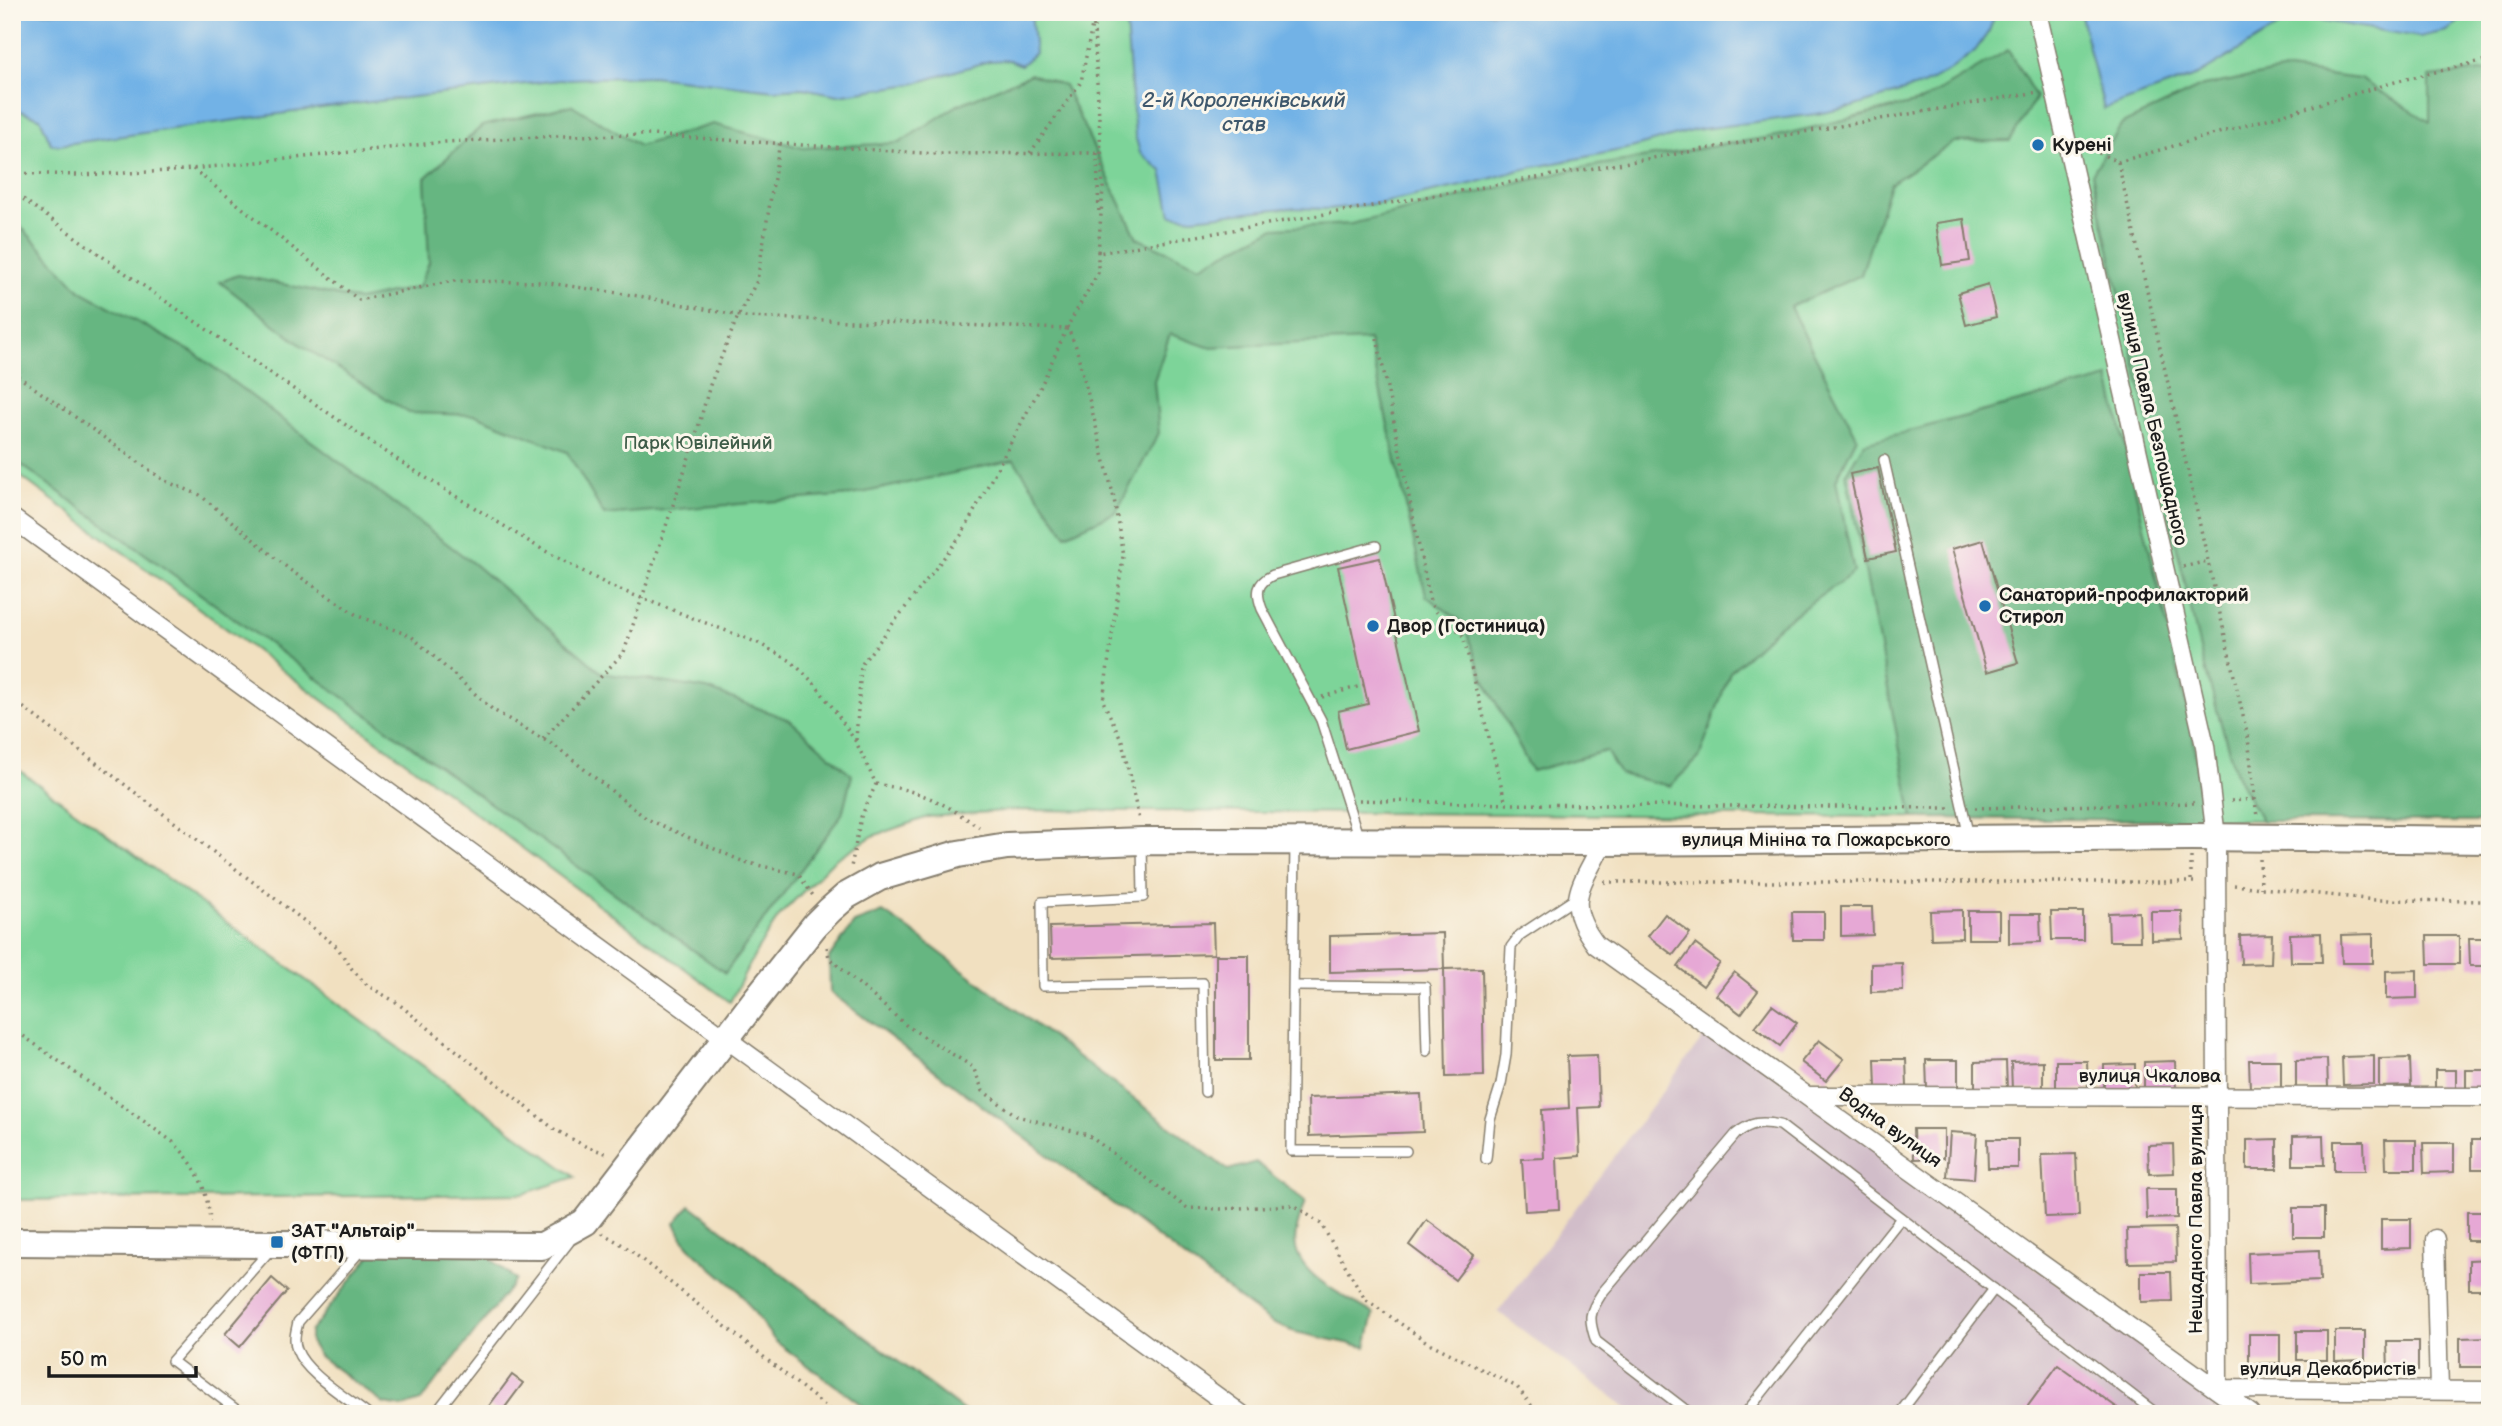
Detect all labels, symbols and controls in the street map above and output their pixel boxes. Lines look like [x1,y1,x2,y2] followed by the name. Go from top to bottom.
[1142,88,1346,137] water label: 2-й Короленківський став
[2052,134,2111,157] place label: Курені
[2030,137,2046,153] marker: Курені
[2112,290,2192,548] street label: вулиця Павла Безпощадного
[623,432,773,455] park label: Парк Ювілейний
[1999,584,2249,629] place label: Санаторий-профилакторий Стирол
[1977,598,1993,614] marker: Санаторий-профилакторий Стирол
[1387,615,1545,638] place label: Двор (Гостиница)
[1365,618,1381,634] marker: Двор (Гостиница)
[1682,829,1951,852] street label: вулиця Мініна та Пожарського
[2079,1065,2221,1088] street label: вулиця Чкалова
[1834,1083,1946,1173] street label: Водна вулиця
[2185,1104,2208,1334] street label: Нещадного Павла вулиця
[291,1220,415,1265] place label: ЗАТ "Альтаір" (ФТП)
[269,1234,285,1250] marker: ЗАТ "Альтаір" (ФТП)
[49,1335,196,1379] scale bar
[60,1347,107,1372] text: 50 m
[2240,1358,2416,1381] street label: вулиця Декабристів

